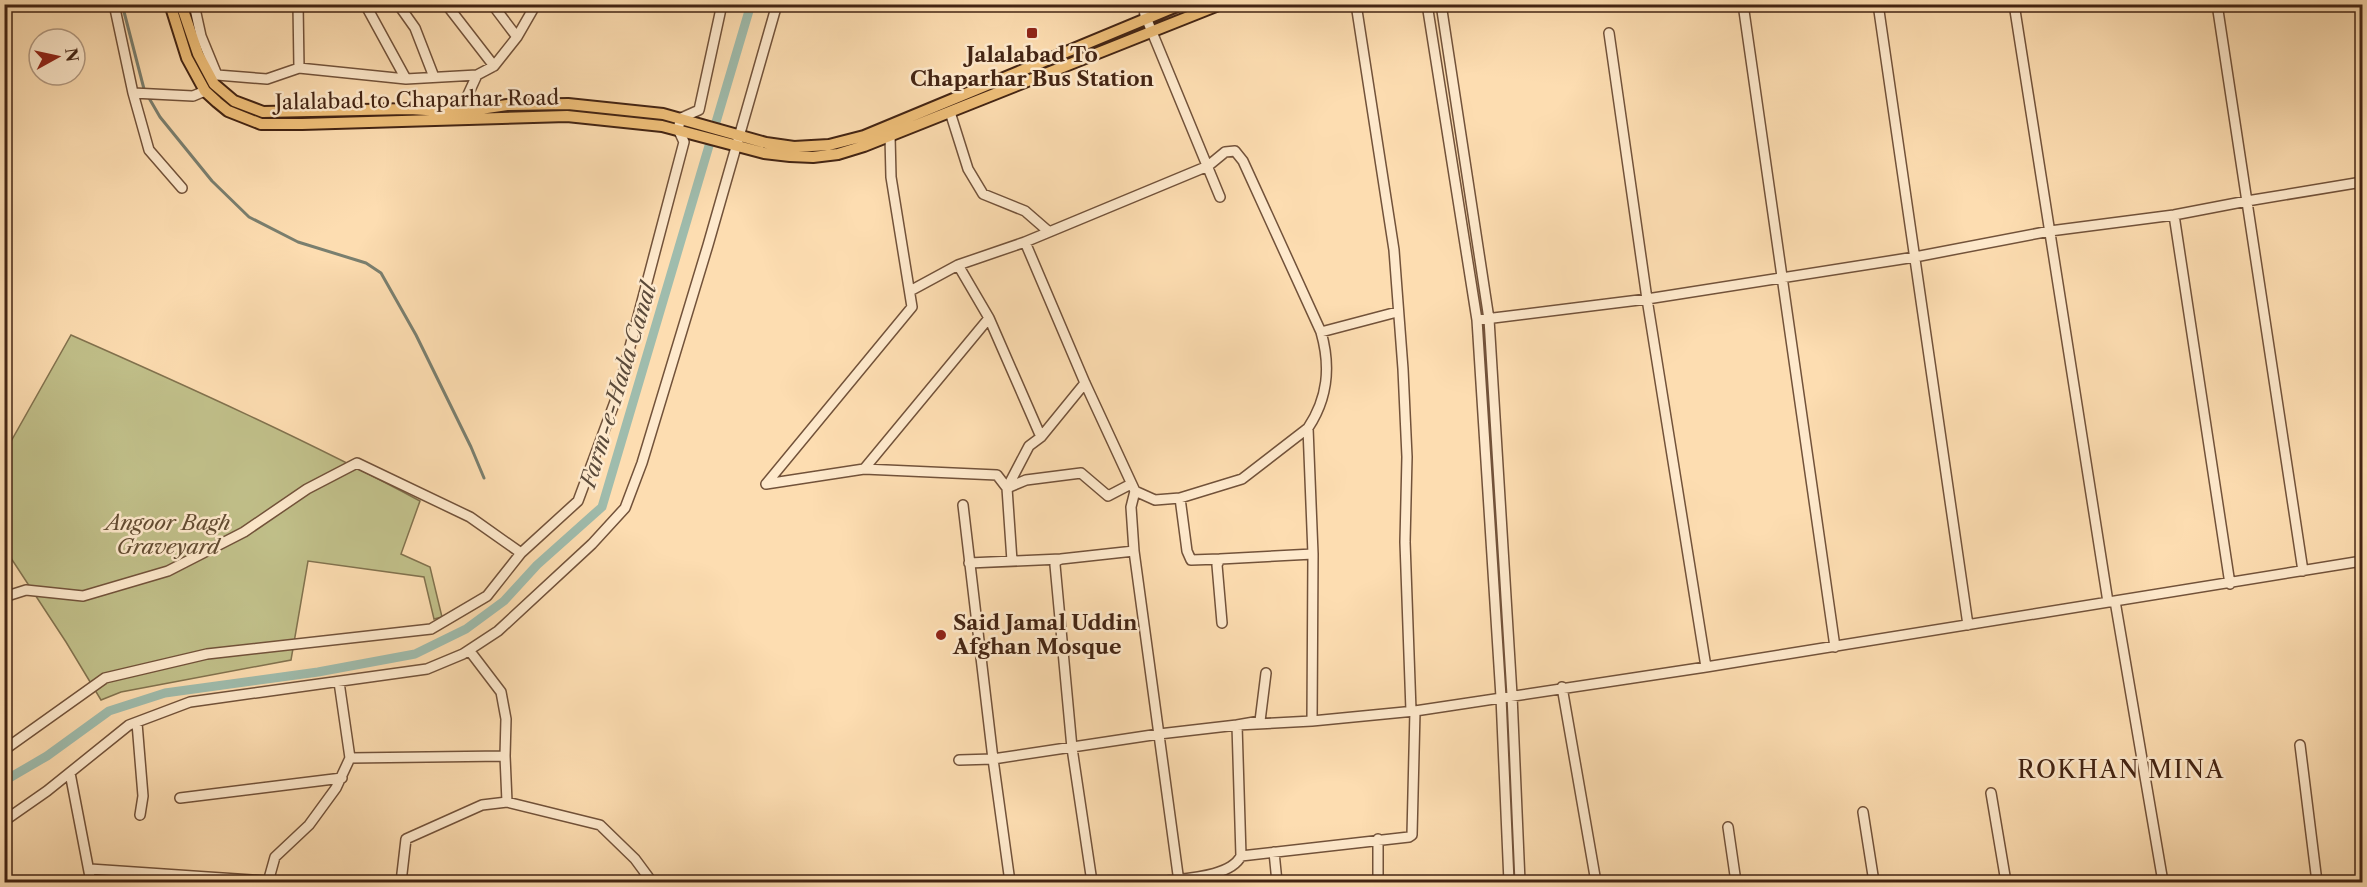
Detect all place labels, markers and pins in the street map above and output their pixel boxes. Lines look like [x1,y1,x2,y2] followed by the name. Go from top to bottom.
[1025,26,1039,40] marker: Jalalabad To Chaparhar Bus Station
[910,42,1155,91] place label: Jalalabad To Chaparhar Bus Station
[952,610,1138,659] place label: Said Jamal Uddin Afghan Mosque
[934,628,948,642] marker: Said Jamal Uddin Afghan Mosque

